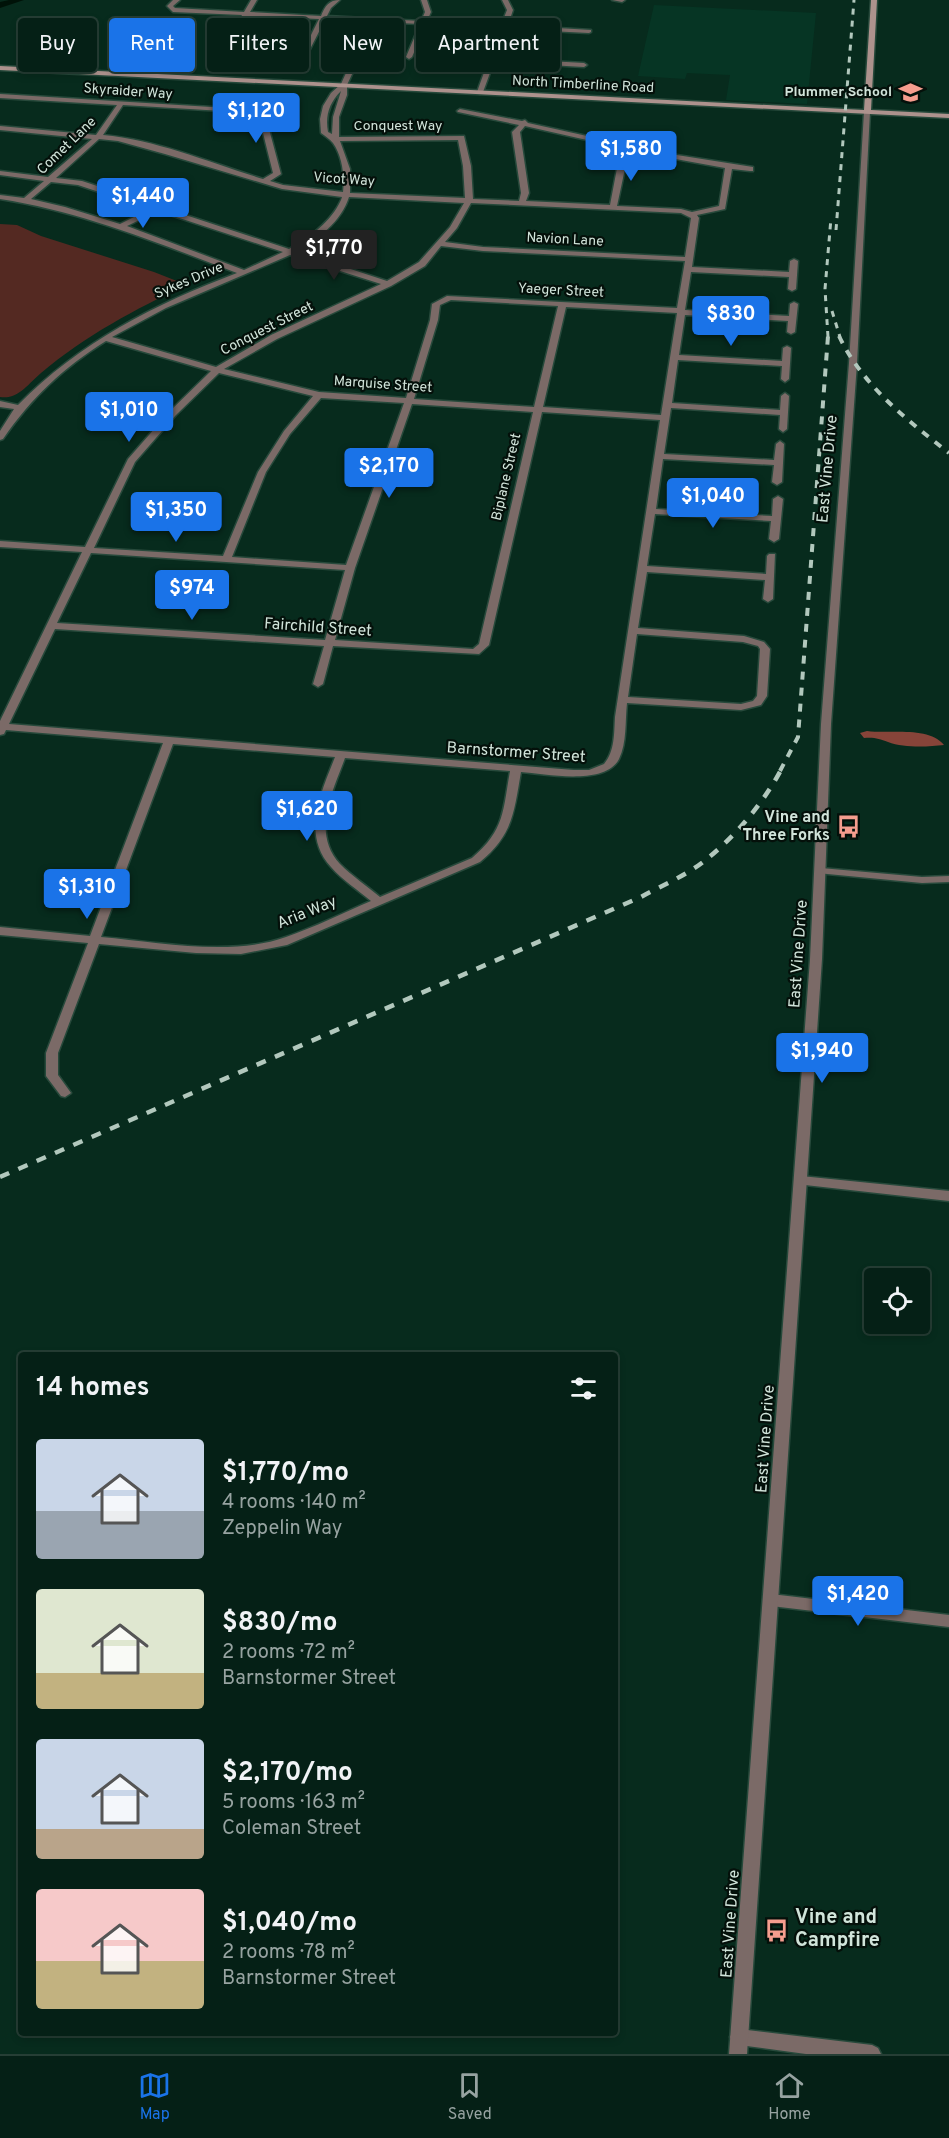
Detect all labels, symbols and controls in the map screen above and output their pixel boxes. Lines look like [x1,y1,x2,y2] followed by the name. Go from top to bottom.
[18,18,97,72] chip: Buy
[109,18,195,72] chip: Rent
[207,18,309,72] chip: Filters
[321,18,404,72] chip: New
[416,18,560,72] chip: Apartment
[512,73,654,97] street label: North Timberline Road
[897,79,923,105] school or university icon: Plummer School
[83,80,173,104] street label: Skyraider Way
[785,84,892,101] place label: Plummer School
[207,93,305,144] pin: $1,120
[227,99,285,125] text: $1,120
[34,114,100,178] street label: Comet Lane
[354,118,442,135] street label: Conquest Way
[582,131,680,182] pin: $1,580
[600,137,662,163] text: $1,580
[313,169,375,191] street label: Vicot Way
[94,178,192,229] pin: $1,440
[111,184,175,210] text: $1,440
[526,229,604,251] street label: Navion Lane
[285,230,383,281] pin: $1,770
[305,236,363,262] text: $1,770
[152,259,226,303] street label: Sykes Drive
[518,280,604,302] street label: Yaeger Street
[695,296,767,347] pin: $830
[218,298,316,360] street label: Conquest Street
[706,302,756,328] text: $830
[333,373,433,397] street label: Marquise Street
[80,392,178,443] pin: $1,010
[99,398,159,424] text: $1,010
[813,414,843,524] street label: East Vine Drive
[489,432,525,522] street label: Biplane Street
[340,448,438,499] pin: $2,170
[358,454,420,480] text: $2,170
[664,478,762,529] pin: $1,040
[681,484,745,510] text: $1,040
[127,492,225,543] pin: $1,350
[145,498,207,524] text: $1,350
[156,570,228,621] pin: $974
[169,576,215,602] text: $974
[263,614,373,642] street label: Fairchild Street
[446,738,586,768] street label: Barnstormer Street
[258,791,356,842] pin: $1,620
[276,797,338,823] text: $1,620
[742,808,830,846] place label: Vine and Three Forks
[835,814,861,840] bus stop icon: Vine and Three Forks
[38,869,136,920] pin: $1,310
[58,875,116,901] text: $1,310
[274,892,340,934] street label: Aria Way
[785,899,813,1009] street label: East Vine Drive
[773,1033,871,1084] pin: $1,940
[790,1039,854,1065] text: $1,940
[864,1268,930,1334] map controls
[864,1268,930,1334] button: locate
[36,1372,150,1405] text: 14 homes
[567,1372,600,1405] icon: filters
[752,1384,780,1494] street label: East Vine Drive
[222,1457,349,1490] text: $1,770/mo
[84,1463,156,1535] icon: home
[222,1490,366,1516] text: 4 rooms · 140 m²
[222,1516,342,1542] text: Zeppelin Way
[809,1576,907,1627] pin: $1,420
[826,1582,890,1608] text: $1,420
[222,1607,338,1640] text: $830/mo
[84,1613,156,1685] icon: home
[222,1640,355,1666] text: 2 rooms · 72 m²
[222,1666,396,1692] text: Barnstormer Street
[222,1757,353,1790] text: $2,170/mo
[84,1763,156,1835] icon: home
[222,1790,365,1816] text: 5 rooms · 163 m²
[222,1816,361,1842] text: Coleman Street
[717,1869,745,1979] street label: East Vine Drive
[795,1905,880,1954] place label: Vine and Campfire
[222,1907,357,1940] text: $1,040/mo
[84,1913,156,1985] icon: home
[764,1917,790,1943] bus stop icon: Vine and Campfire
[222,1940,355,1966] text: 2 rooms · 78 m²
[222,1966,396,1992] text: Barnstormer Street
[138,2069,171,2125] tab: Map
[448,2069,492,2125] tab: Saved
[768,2069,811,2125] tab: Home

